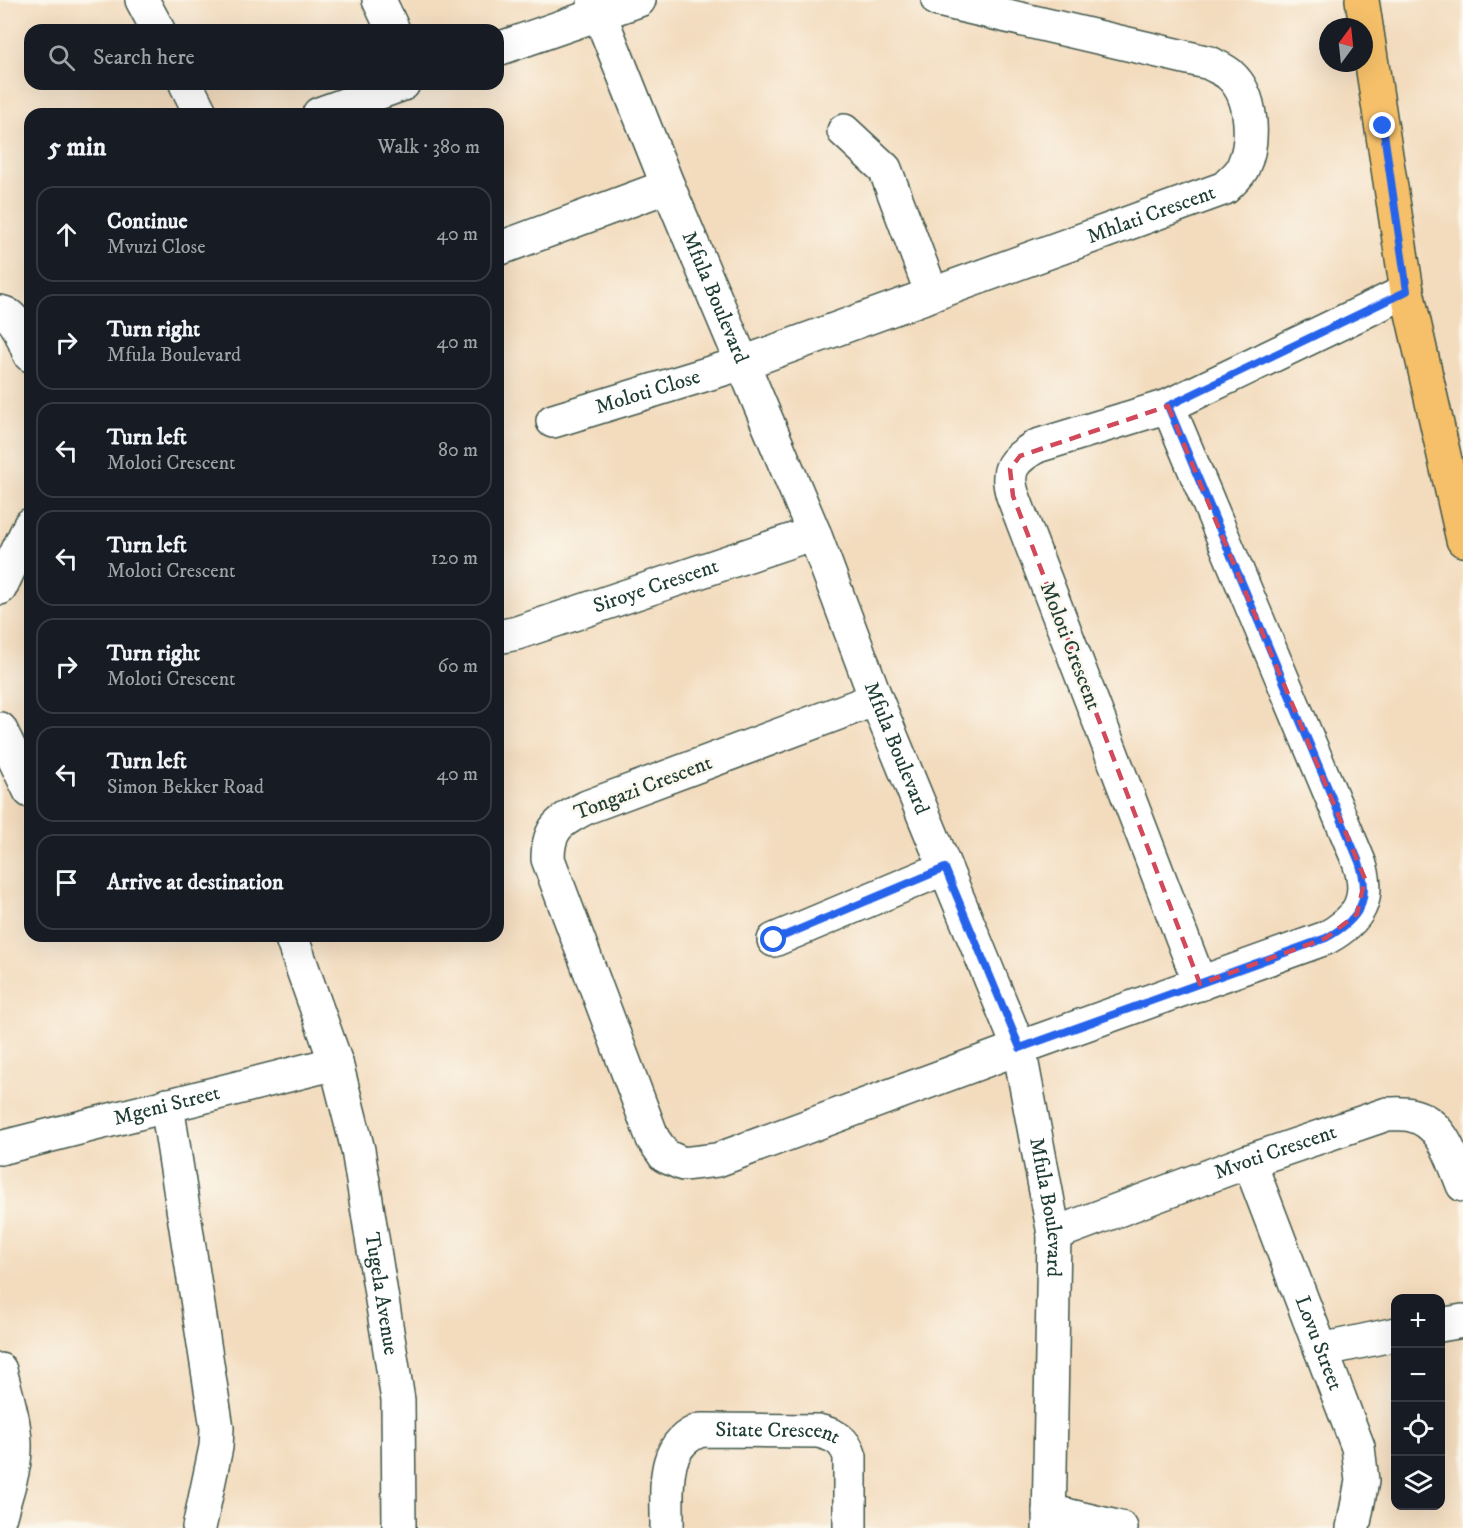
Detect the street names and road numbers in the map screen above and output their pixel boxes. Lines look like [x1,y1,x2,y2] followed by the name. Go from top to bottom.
[1083,179,1219,250] street label: Mhlati Crescent
[676,227,754,368] street label: Mfula Boulevard
[592,364,704,420] street label: Moloti Close
[590,553,722,619] street label: Siroye Crescent
[1034,578,1106,714] street label: Moloti Crescent
[858,678,935,819] street label: Mfula Boulevard
[570,750,716,826] street label: Tongazi Crescent
[111,1080,223,1132] street label: Mgeni Street
[1211,1119,1340,1186] street label: Mvoti Crescent
[1023,1136,1067,1278] street label: Mfula Boulevard
[358,1231,404,1357] street label: Tugela Avenue
[1289,1292,1348,1394] street label: Lovu Street
[715,1417,845,1450] street label: Sitate Crescent

